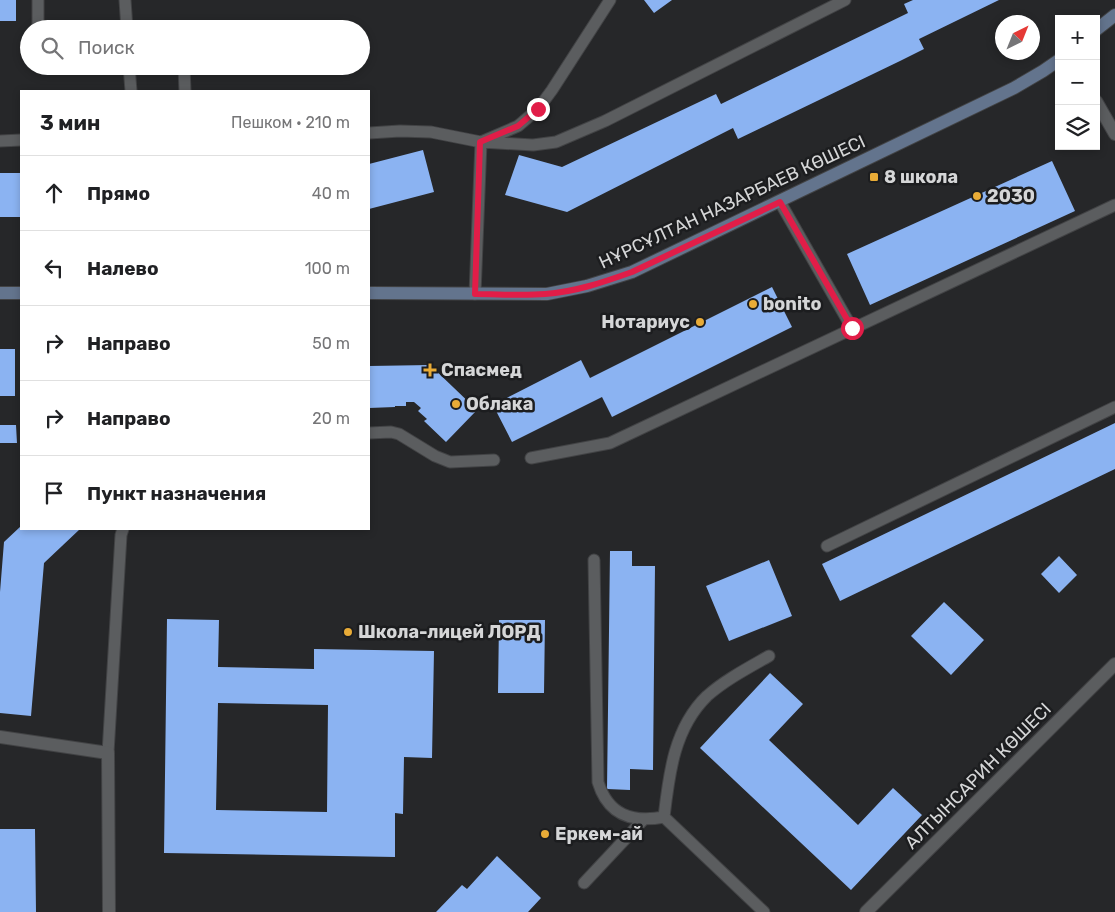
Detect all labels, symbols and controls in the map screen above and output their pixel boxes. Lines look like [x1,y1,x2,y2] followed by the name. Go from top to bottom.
[995,15,1040,60] north arrow
[1055,15,1100,150] map controls
[1055,15,1100,60] button: +
[20,20,370,75] search box
[38,34,66,62] icon: search
[78,36,135,59] text: Поиск
[1055,60,1100,105] button: −
[527,98,550,121] route end
[1055,105,1100,150] button: layers
[40,110,100,135] text: 3 мин
[231,113,350,132] text: Пешком · 210 m
[595,130,869,274] street label: НҰРСҰЛТАН НАЗАРБАЕВ КӨШЕСІ
[884,166,958,188] place label: 8 школа
[868,171,880,183] marker: 8 школа
[40,179,68,207] icon: ahead
[87,182,150,205] text: Прямо
[312,184,350,203] text: 40 m
[987,185,1035,207] place label: 2030
[971,190,983,202] marker: 2030
[40,254,68,282] icon: left
[87,257,159,280] text: Налево
[305,259,350,278] text: 100 m
[763,293,821,315] place label: bonito
[747,298,759,310] marker: bonito
[601,311,690,333] place label: Нотариус
[694,316,706,328] marker: Нотариус
[841,317,864,340] route start
[40,329,68,357] icon: right
[87,332,171,355] text: Направо
[312,334,350,353] text: 50 m
[441,359,522,381] place label: Спасмед
[423,363,437,377] marker: Спасмед
[466,393,533,415] place label: Облака
[450,398,462,410] marker: Облака
[40,404,68,432] icon: right
[87,407,171,430] text: Направо
[312,409,350,428] text: 20 m
[40,479,68,507] icon: arrive
[87,482,266,505] text: Пункт назначения
[358,621,541,643] place label: Школа-лицей ЛОРД
[342,626,354,638] marker: Школа-лицей ЛОРД
[900,698,1056,854] street label: АЛТЫНСАРИН КӨШЕСІ
[555,823,643,845] place label: Еркем-ай
[539,828,551,840] marker: Еркем-ай

